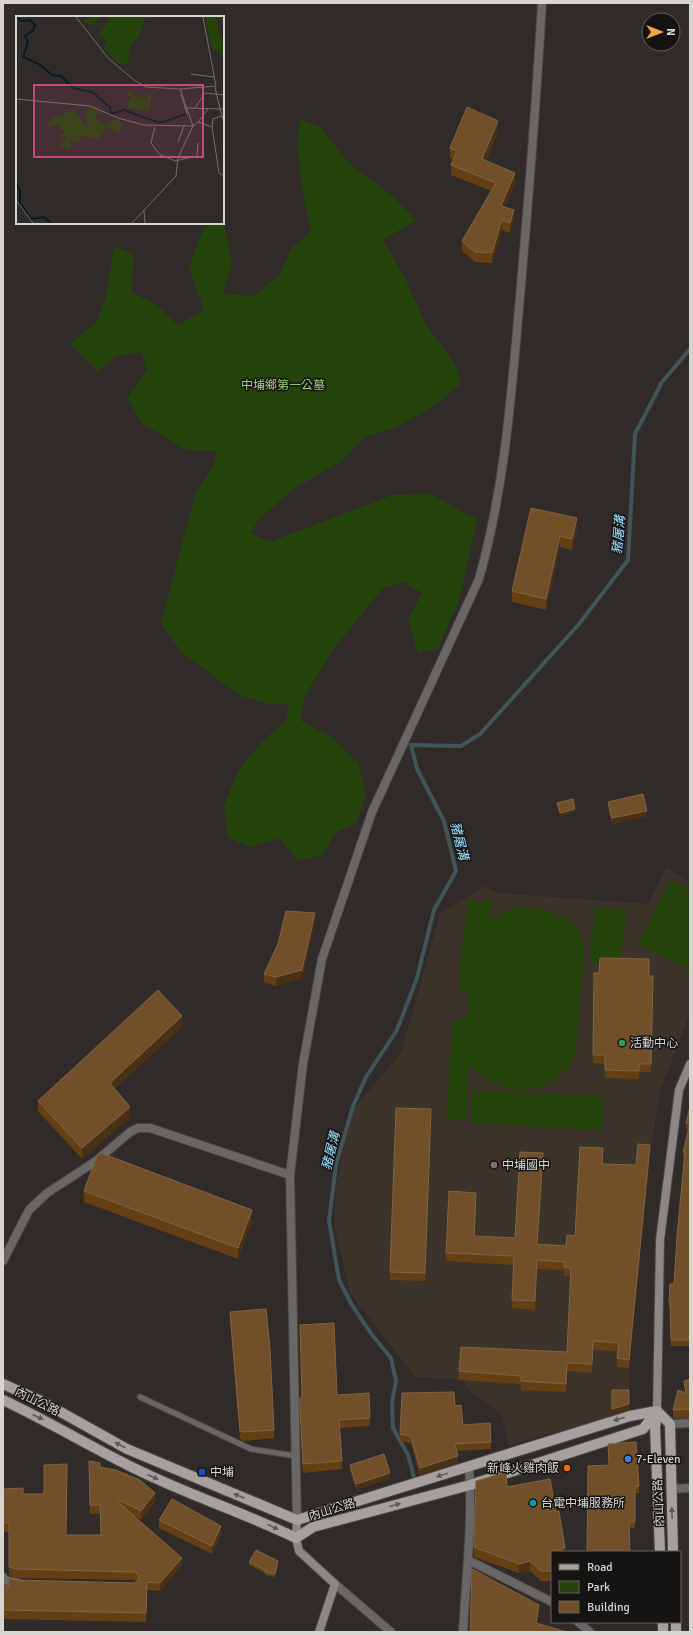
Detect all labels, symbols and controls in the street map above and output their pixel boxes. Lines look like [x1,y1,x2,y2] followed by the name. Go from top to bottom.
[641,12,681,52] north arrow
[16,16,224,224] inset map
[664,28,677,36] text: N
[241,378,325,393] park label: 中埔鄉第一公墓
[609,513,629,555] water label: 豬屠溝
[447,820,472,864] water label: 豬屠溝
[630,1036,678,1051] place label: 活動中心
[617,1038,627,1048] marker: 活動中心
[319,1128,344,1172] water label: 豬屠溝
[502,1158,550,1173] place label: 中埔國中
[489,1160,499,1170] marker: 中埔國中
[12,1385,62,1419] street label: 內山公路
[33,1414,44,1420] one-way arrow
[613,1416,625,1422] one-way arrow
[114,1442,126,1448] one-way arrow
[636,1452,681,1467] place label: 7-Eleven
[623,1454,633,1464] marker: 7-Eleven
[487,1461,559,1476] place label: 新峰火雞肉飯
[562,1463,572,1473] marker: 新峰火雞肉飯
[210,1465,234,1480] place label: 中埔
[197,1467,207,1477] marker: 中埔
[435,1472,447,1478] one-way arrow
[148,1474,159,1480] one-way arrow
[651,1479,667,1527] street label: 內山公路
[234,1493,245,1499] one-way arrow
[307,1496,357,1524] street label: 內山公路
[541,1496,625,1511] place label: 台電中埔服務所
[528,1498,538,1508] marker: 台電中埔服務所
[389,1502,401,1508] one-way arrow
[669,1506,675,1519] one-way arrow
[268,1524,279,1530] one-way arrow
[551,1551,681,1623] legend
[587,1560,613,1575] text: Road
[587,1580,610,1595] text: Park
[587,1600,630,1615] text: Building

